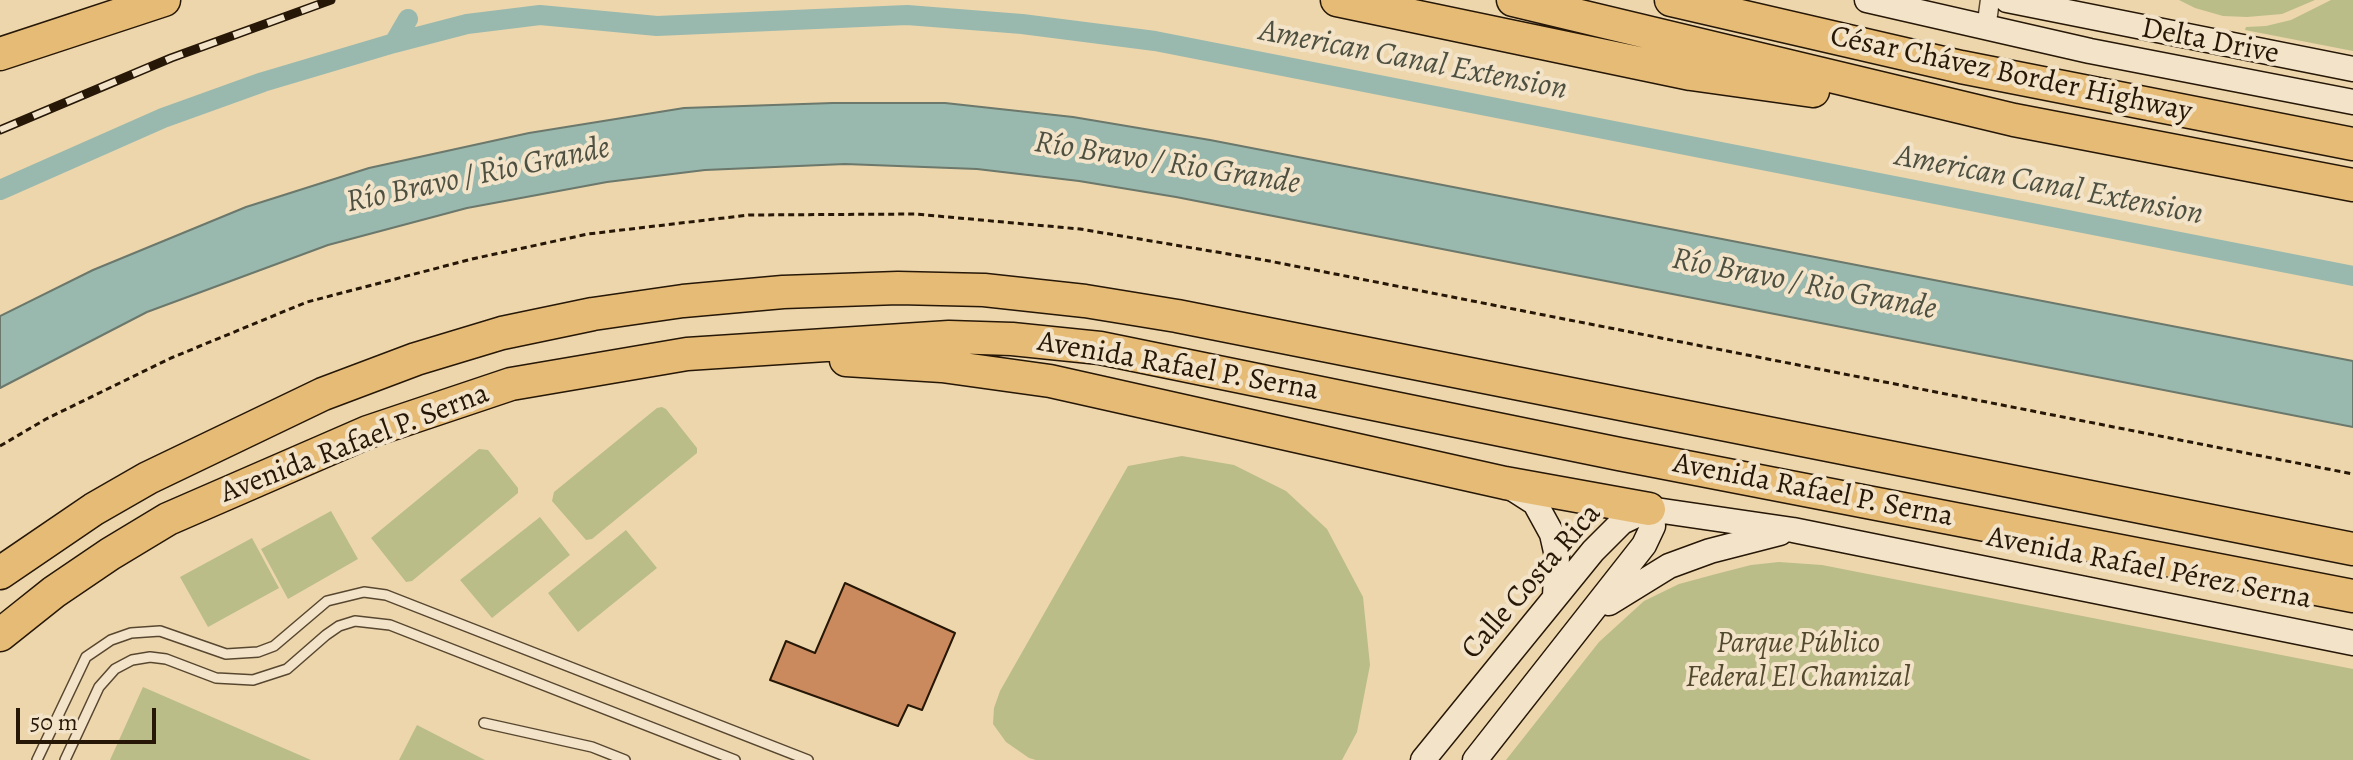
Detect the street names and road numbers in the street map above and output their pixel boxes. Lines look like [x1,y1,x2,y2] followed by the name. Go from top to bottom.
[2138,11,2282,73] street label: Delta Drive
[1827,19,2195,131] street label: César Chávez Border Highway
[1035,325,1321,409] street label: Avenida Rafael P. Serna
[216,376,494,512] street label: Avenida Rafael P. Serna
[1670,446,1956,536] street label: Avenida Rafael P. Serna
[1455,497,1609,667] street label: Calle Costa Rica
[1984,520,2314,618] street label: Avenida Rafael Pérez Serna

